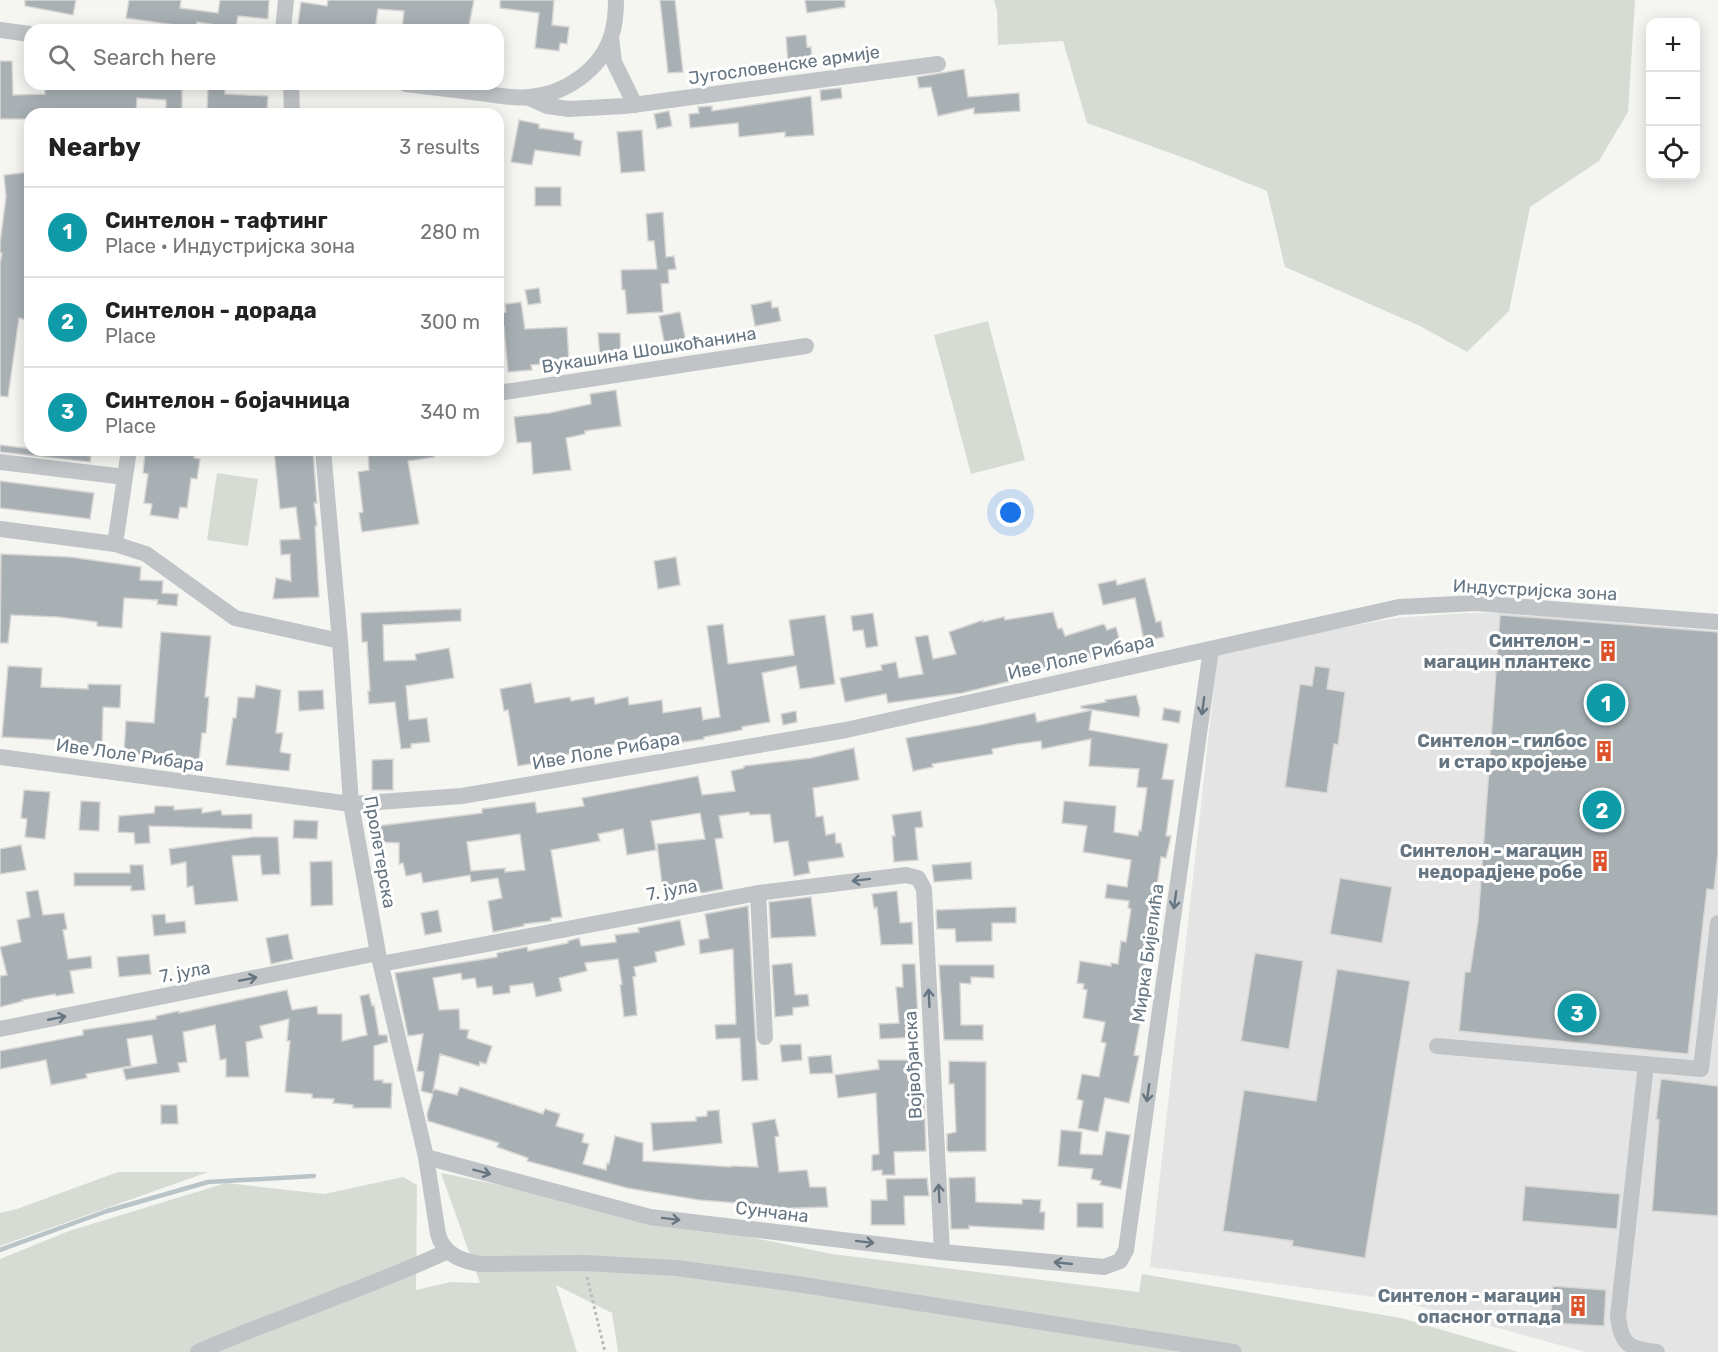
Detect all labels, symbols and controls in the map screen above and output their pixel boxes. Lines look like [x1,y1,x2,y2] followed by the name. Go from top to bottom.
[1646,18,1700,180] map controls
[1646,18,1700,72] button: +
[24,24,504,90] search box
[45,41,78,74] icon: search
[687,41,881,89] street label: Југословенске армије
[93,44,216,71] text: Search here
[1646,72,1700,126] button: −
[1646,126,1700,180] button: locate
[48,132,141,163] text: Nearby
[399,135,480,159] text: 3 results
[105,207,328,234] text: Синтелон - тафтинг
[63,220,72,244] text: 1
[420,220,480,244] text: 280 m
[105,234,355,258] text: Place · Индустријска зона
[105,297,317,324] text: Синтелон - дорада
[61,310,74,334] text: 2
[420,310,480,334] text: 300 m
[540,322,758,378] street label: Вукашина Шошкоћанина
[105,324,156,348] text: Place
[105,387,350,414] text: Синтелон - бојачница
[61,400,74,424] text: 3
[420,400,480,424] text: 340 m
[105,414,156,438] text: Place
[996,498,1025,527] your location
[1452,575,1618,605] street label: Индустријска зона
[1006,629,1156,685] street label: Иве Лоле Рибара
[1423,630,1591,673] place label: Синтелон - магацин плантекс
[1596,639,1620,663] building icon: Синтелон - магацин плантекс
[1586,680,1626,726] pin: 1
[1197,696,1208,716] one-way arrow
[531,727,681,775] street label: Иве Лоле Рибара
[1417,730,1587,773] place label: Синтелон - гилбос и старо кројење
[55,734,205,776] street label: Иве Лоле Рибара
[1592,739,1616,763] building icon: Синтелон - гилбос и старо кројење
[1582,788,1622,832] pin: 2
[359,794,401,910] street label: Пролетерска
[1400,840,1583,883] place label: Синтелон - магацин недорадјене робе
[1588,849,1612,873] building icon: Синтелон - магацин недорадјене робе
[645,874,699,906] street label: 7. јула
[851,875,871,886] one-way arrow
[1127,882,1169,1024] street label: Мирка Бијелића
[1170,889,1181,909] one-way arrow
[158,956,212,988] street label: 7. јула
[238,973,258,984] one-way arrow
[924,989,935,1009] one-way arrow
[1558,990,1596,1036] pin: 3
[899,1010,927,1120] street label: Војвођанска
[47,1012,67,1023] one-way arrow
[1142,1082,1153,1102] one-way arrow
[472,1167,491,1178] one-way arrow
[933,1184,944,1204] one-way arrow
[734,1197,810,1227] street label: Сунчана
[661,1214,681,1225] one-way arrow
[854,1237,874,1248] one-way arrow
[1053,1257,1073,1268] one-way arrow
[1378,1285,1561,1328] place label: Синтелон - магацин опасног отпада
[1566,1294,1590,1318] building icon: Синтелон - магацин опасног отпада

